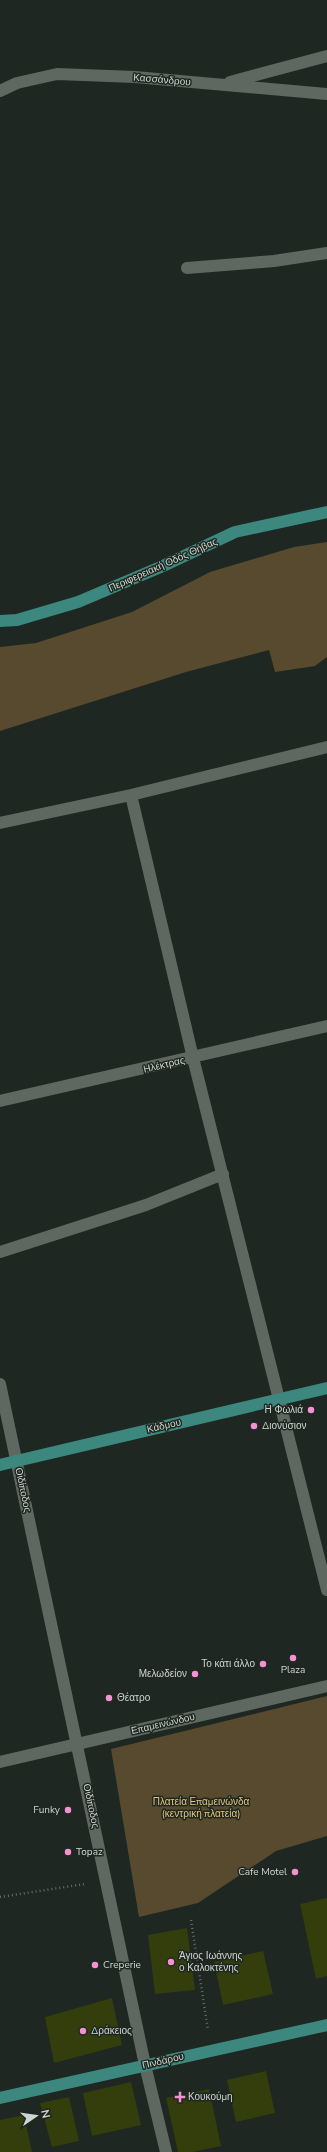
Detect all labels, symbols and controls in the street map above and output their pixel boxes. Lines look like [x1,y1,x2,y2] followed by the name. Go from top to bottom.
[133,71,191,89] street label: Κασσάνδρου
[106,535,220,595] street label: Περιφερειακή Οδός Θήβας
[142,1053,186,1077] street label: Ηλέκτρας
[265,1403,303,1417] place label: Η Φωλιά
[306,1405,316,1415] marker: Η Φωλιά
[146,1415,182,1437] street label: Κάδμου
[262,1419,307,1433] place label: Διονύσιον
[249,1421,259,1431] marker: Διονύσιον
[11,1466,35,1514] street label: Οιδίποδος
[288,1653,298,1663] marker: Plaza
[201,1657,255,1671] place label: Το κάτι άλλο
[258,1659,268,1669] marker: Το κάτι άλλο
[281,1663,305,1677] place label: Plaza
[139,1667,187,1681] place label: Μελωδείον
[190,1669,200,1679] marker: Μελωδείον
[117,1691,151,1705] place label: Θέατρο
[104,1693,114,1703] marker: Θέατρο
[130,1710,196,1738] street label: Επαμεινώνδου
[79,1782,103,1830] street label: Οιδίποδος
[153,1795,250,1821] park label: Πλατεία Επαμεινώνδα (κεντρική πλατεία)
[33,1803,61,1817] place label: Funky
[63,1805,73,1815] marker: Funky
[76,1845,103,1859] place label: Topaz
[63,1847,73,1857] marker: Topaz
[238,1865,287,1879] place label: Cafe Motel
[290,1867,300,1877] marker: Cafe Motel
[179,1949,243,1975] place label: Άγιος Ιωάννης ο Καλοκτένης
[166,1957,176,1967] marker: Άγιος Ιωάννης ο Καλοκτένης
[103,1958,141,1972] place label: Creperie
[90,1960,100,1970] marker: Creperie
[91,2024,132,2038] place label: Δράκειος
[78,2026,88,2036] marker: Δράκειος
[141,2049,185,2073] street label: Πινδάρου
[188,2090,233,2104] place label: Κουκούμη
[175,2092,185,2102] marker: Κουκούμη
[16,2096,56,2136] north arrow
[37,2108,53,2120] text: N

